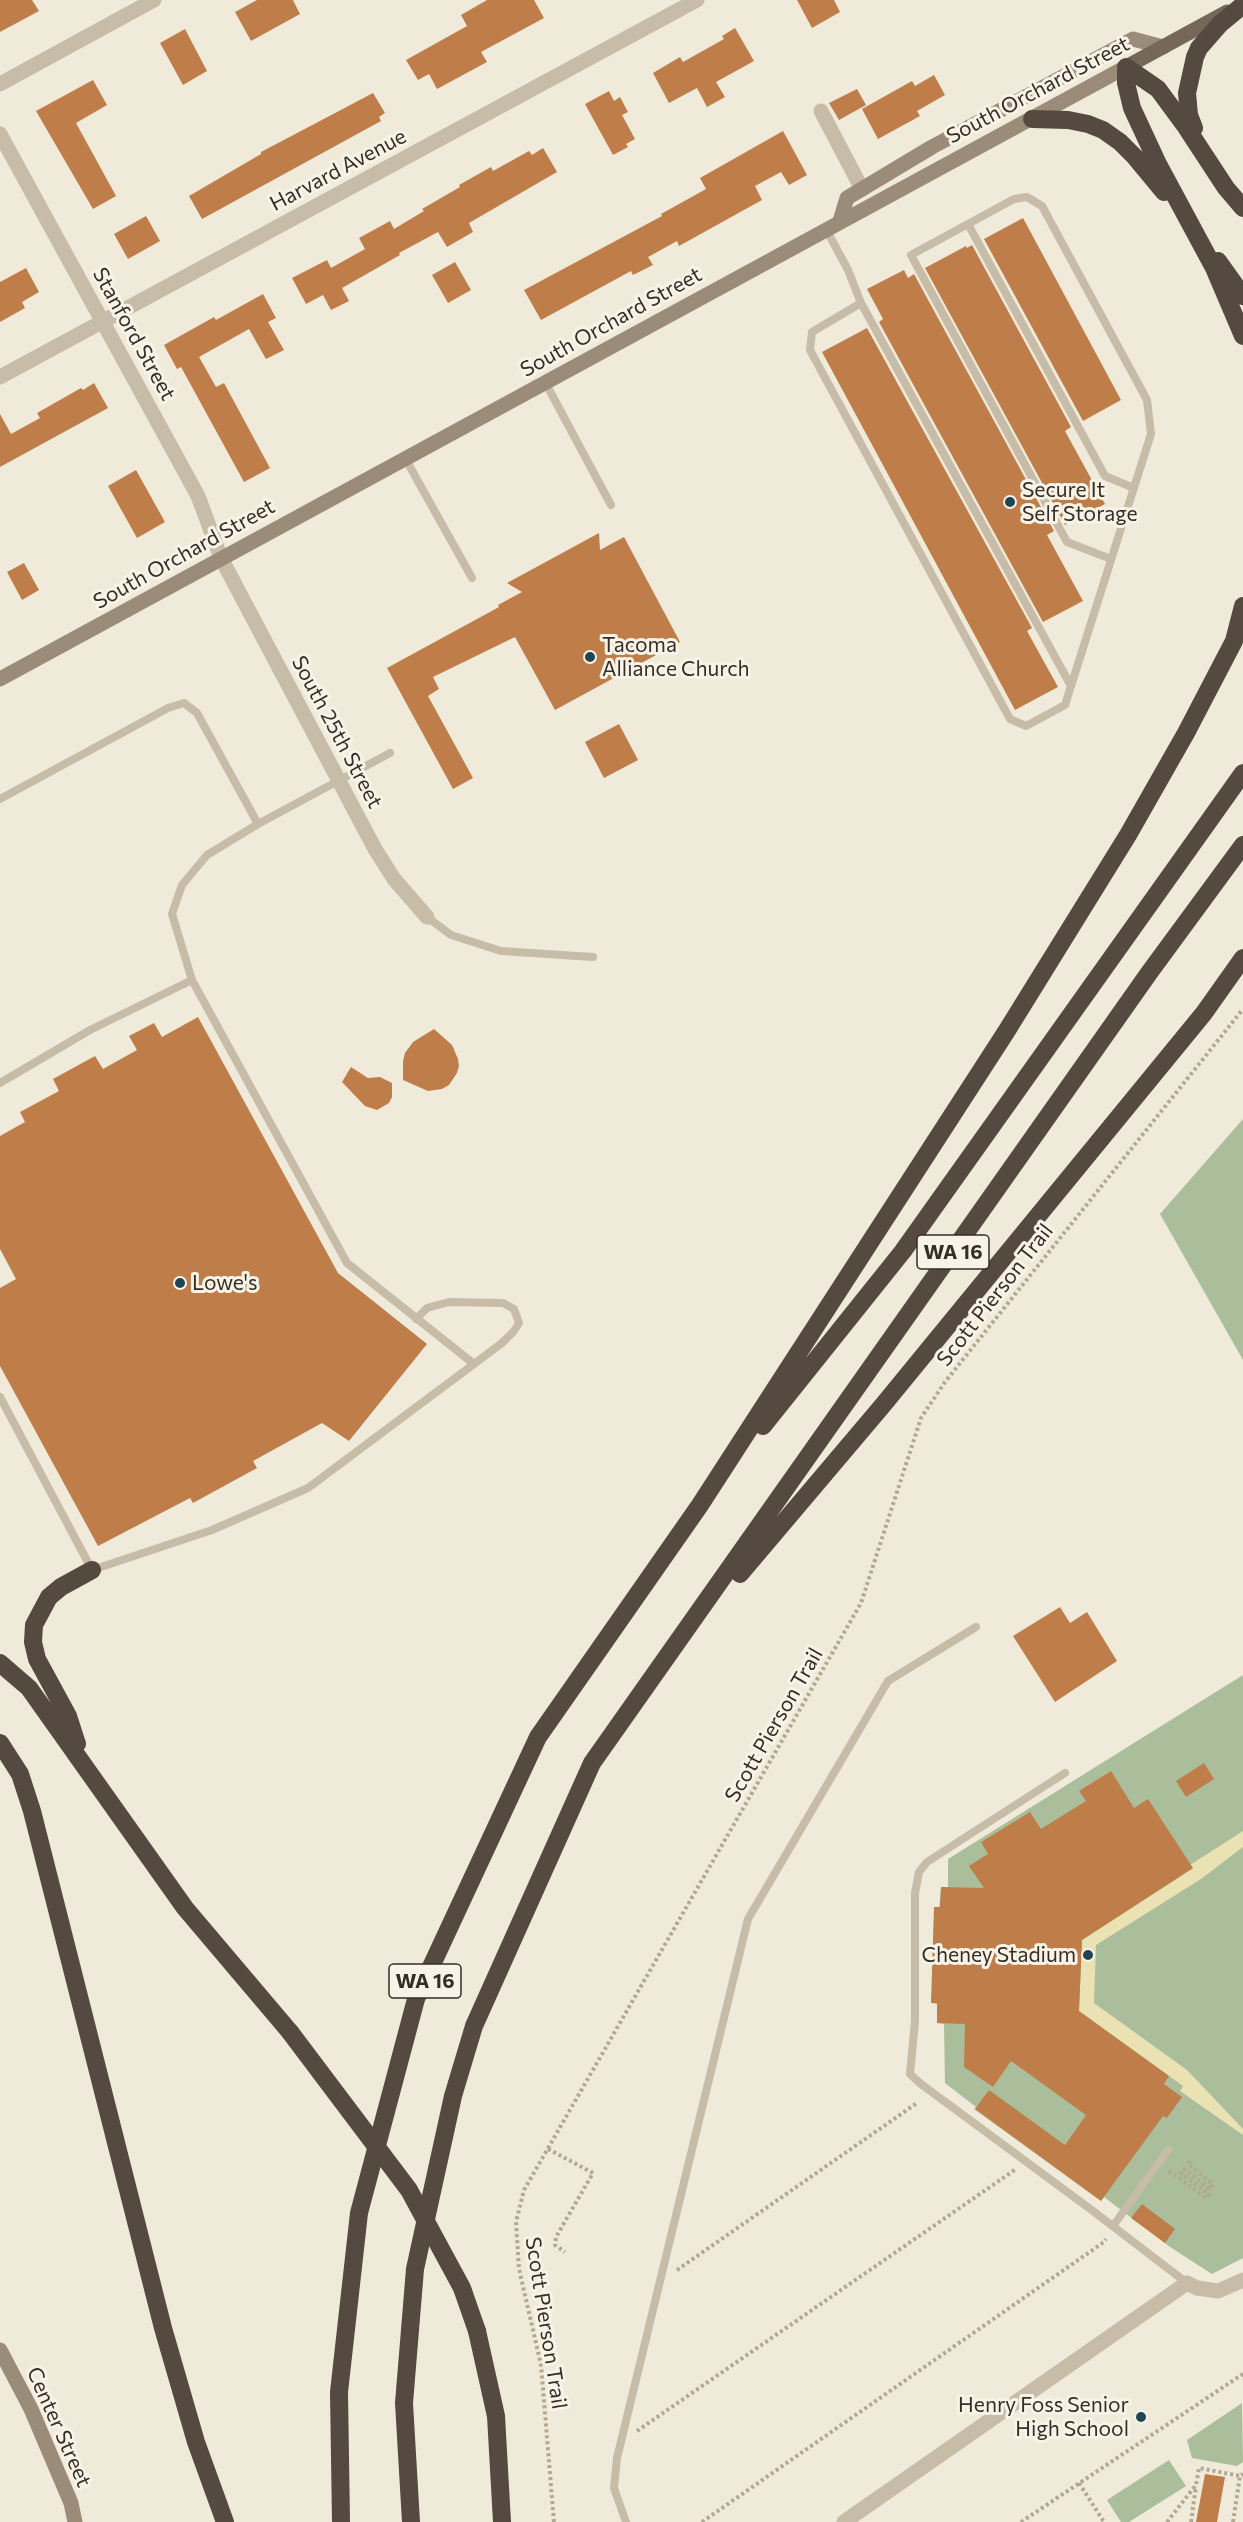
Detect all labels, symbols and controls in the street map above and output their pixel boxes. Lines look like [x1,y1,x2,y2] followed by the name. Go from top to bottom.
[942,31,1134,149] street label: South Orchard Street
[265,123,411,217] street label: Harvard Avenue
[516,262,706,382] street label: South Orchard Street
[87,263,181,405] street label: Stanford Street
[1022,477,1138,527] place label: Secure It Self Storage
[89,494,279,614] street label: South Orchard Street
[1003,495,1017,509] marker: Secure It Self Storage
[602,632,750,682] place label: Tacoma Alliance Church
[583,650,597,664] marker: Tacoma Alliance Church
[286,651,388,813] street label: South 25th Street
[932,1219,1058,1371] street label: Scott Pierson Trail
[917,1235,989,1269] road number: WA 16
[192,1270,258,1296] place label: Lowe's
[173,1276,187,1290] marker: Lowe's
[720,1643,828,1807] street label: Scott Pierson Trail
[921,1942,1076,1968] place label: Cheney Stadium
[1081,1948,1095,1962] marker: Cheney Stadium
[389,1964,461,1998] road number: WA 16
[520,2235,572,2411] street label: Scott Pierson Trail
[21,2363,97,2491] street label: Center Street
[958,2392,1129,2442] place label: Henry Foss Senior High School
[1134,2410,1148,2424] marker: Henry Foss Senior High School

